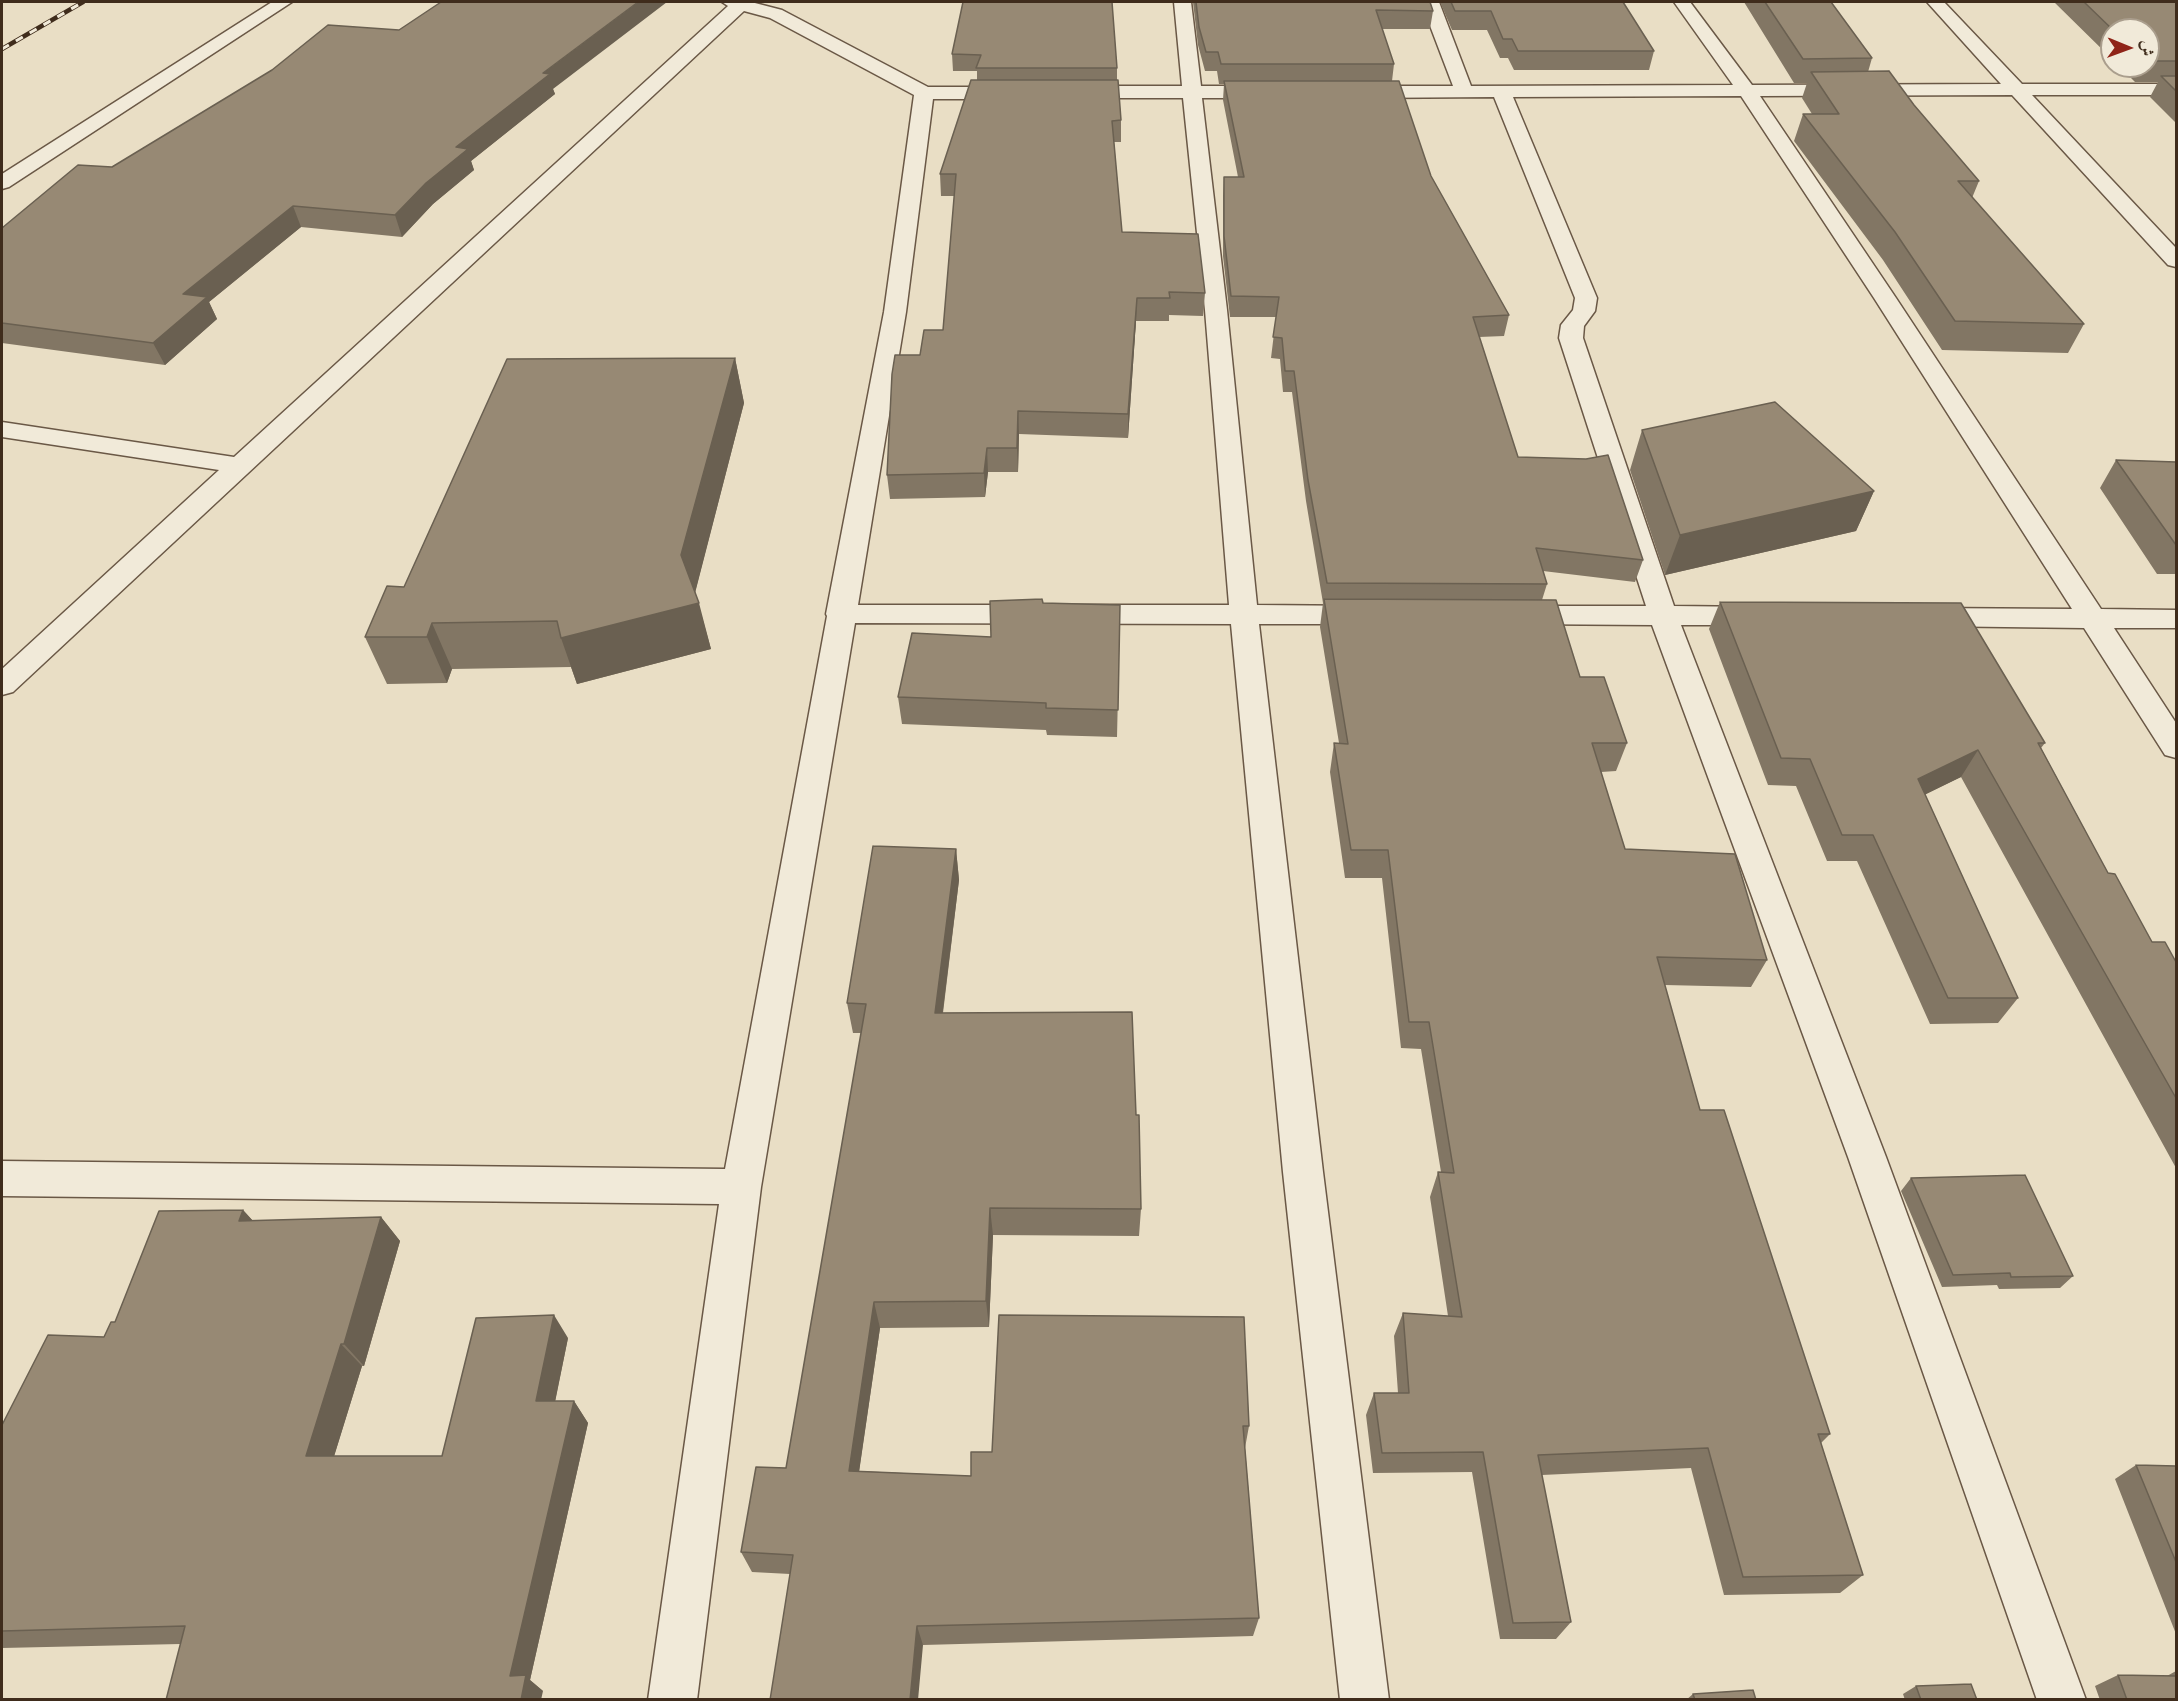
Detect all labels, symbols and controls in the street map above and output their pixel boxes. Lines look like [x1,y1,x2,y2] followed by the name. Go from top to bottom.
[2100,18,2160,78] north arrow
[2135,40,2157,56] text: ش

